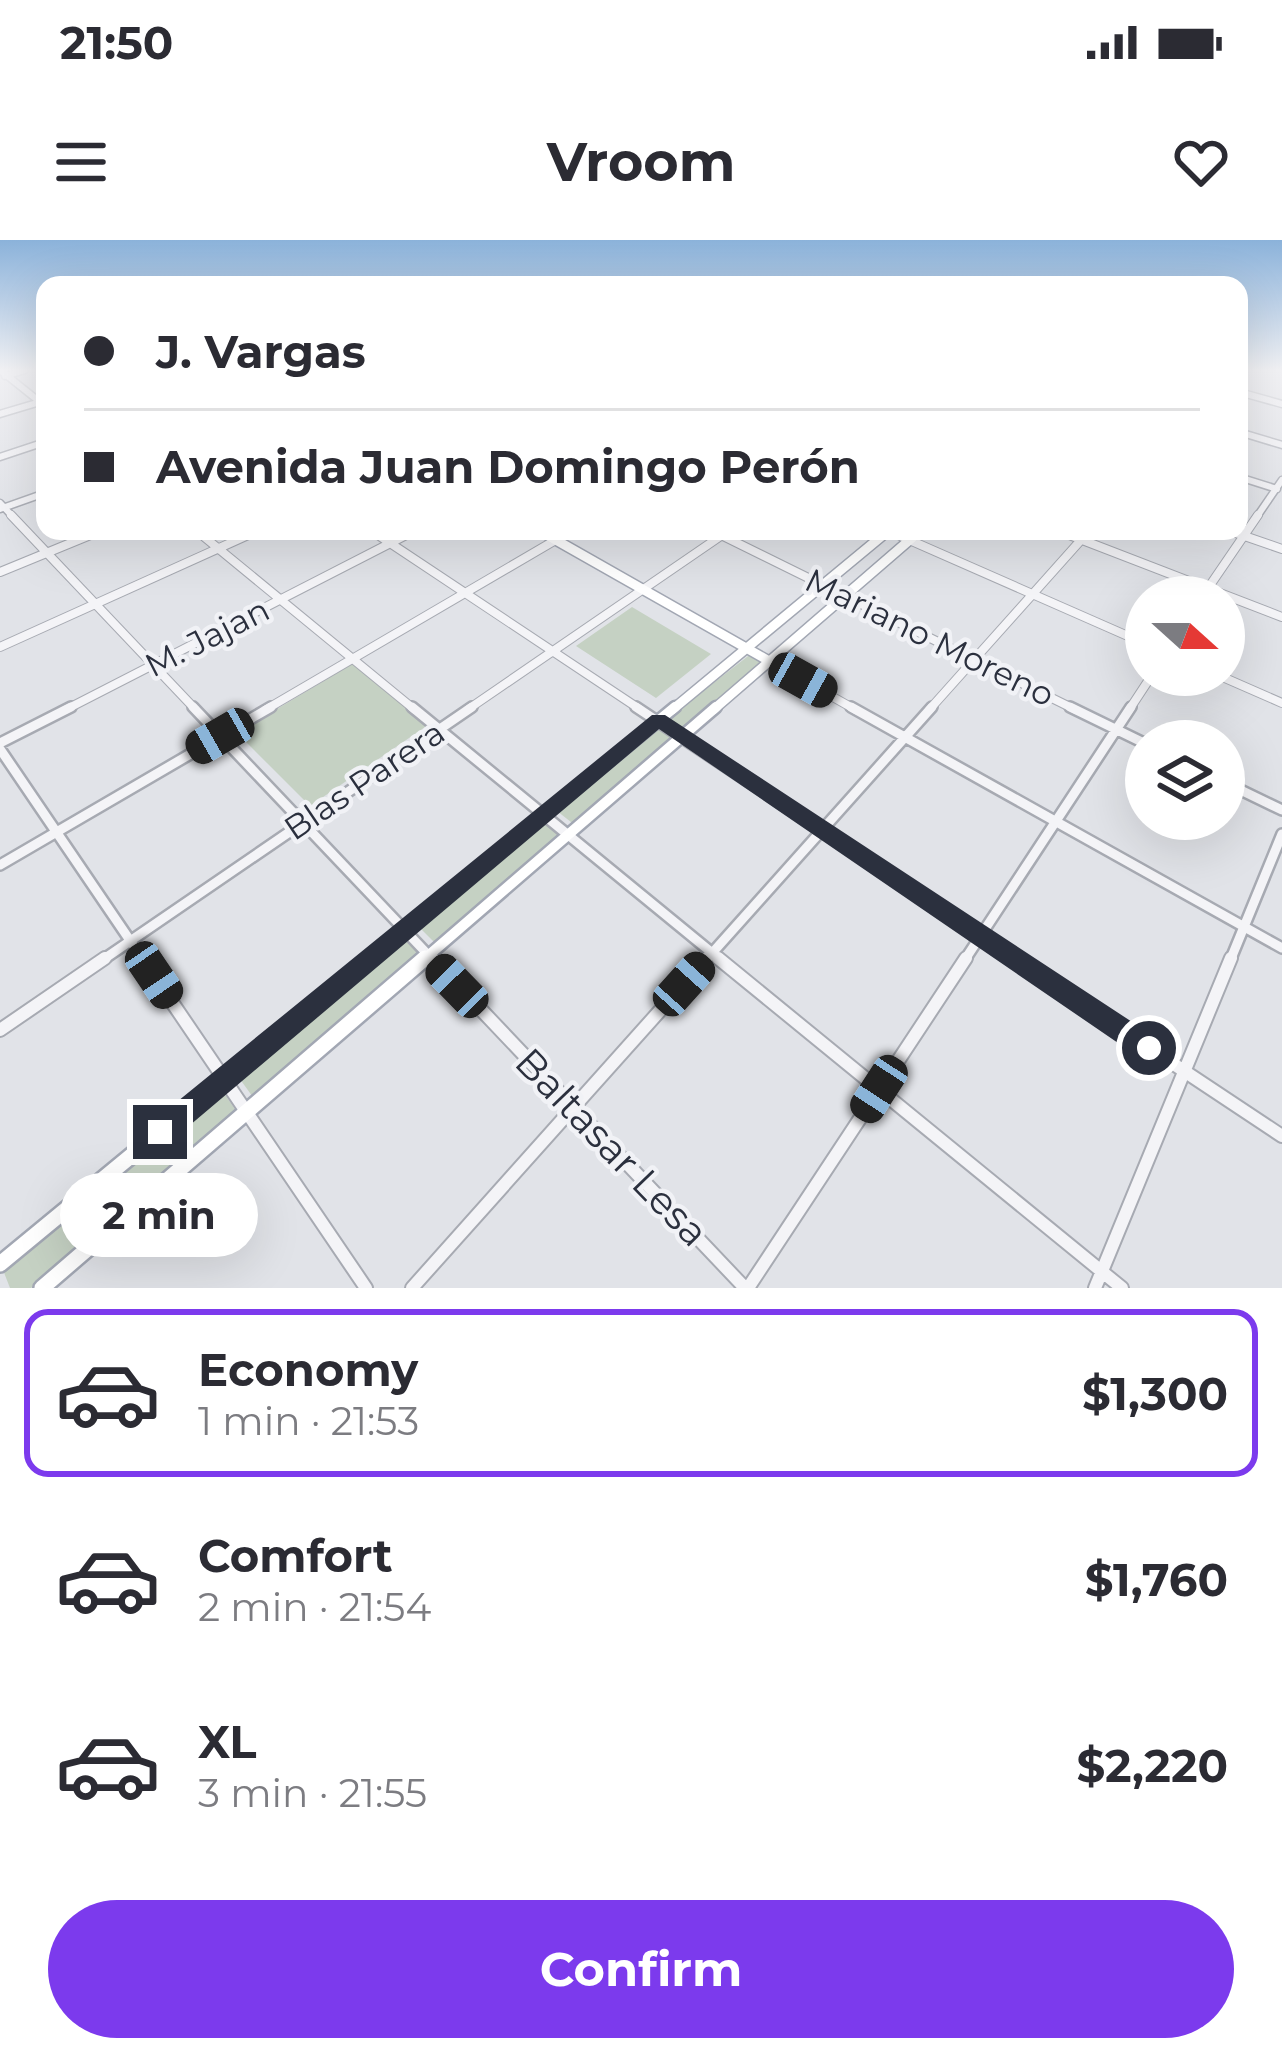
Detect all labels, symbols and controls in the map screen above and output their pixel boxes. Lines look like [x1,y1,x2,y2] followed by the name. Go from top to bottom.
[60,15,173,70] text: 21:50
[48,129,114,195] icon: menu
[547,129,735,195] text: Vroom
[1168,129,1234,195] icon: heart
[156,324,366,379] text: J. Vargas
[156,439,860,494] text: Avenida Juan Domingo Perón
[799,559,1061,715] street label: Mariano Moreno
[1125,576,1245,696] north arrow
[1125,576,1245,840] map controls
[138,589,276,685] street label: M. Jajan
[763,647,843,713] car
[180,702,260,770] car
[276,712,452,848] street label: Blas Parera
[1125,720,1245,840] button: layers
[119,935,189,1015] car
[647,945,721,1023] car
[419,948,495,1024] car
[1122,1021,1176,1075] route start
[506,1038,718,1256] street label: Baltasar Lesa
[844,1049,914,1129] car
[133,1105,187,1159] route end
[61,1174,259,1258] callout: 2 min
[102,1191,216,1239] text: 2 min
[54,1339,162,1447] icon: car
[198,1342,418,1397] text: Economy
[1082,1366,1228,1421] text: $1,300
[198,1397,419,1445] text: 1 min · 21:53
[54,1525,162,1633] icon: car
[198,1528,393,1583] text: Comfort
[1085,1552,1228,1607] text: $1,760
[198,1583,431,1631] text: 2 min · 21:54
[54,1711,162,1819] icon: car
[198,1714,256,1769] text: XL
[1076,1738,1228,1793] text: $2,220
[198,1769,427,1817] text: 3 min · 21:55
[48,1900,1234,2038] button: Confirm

